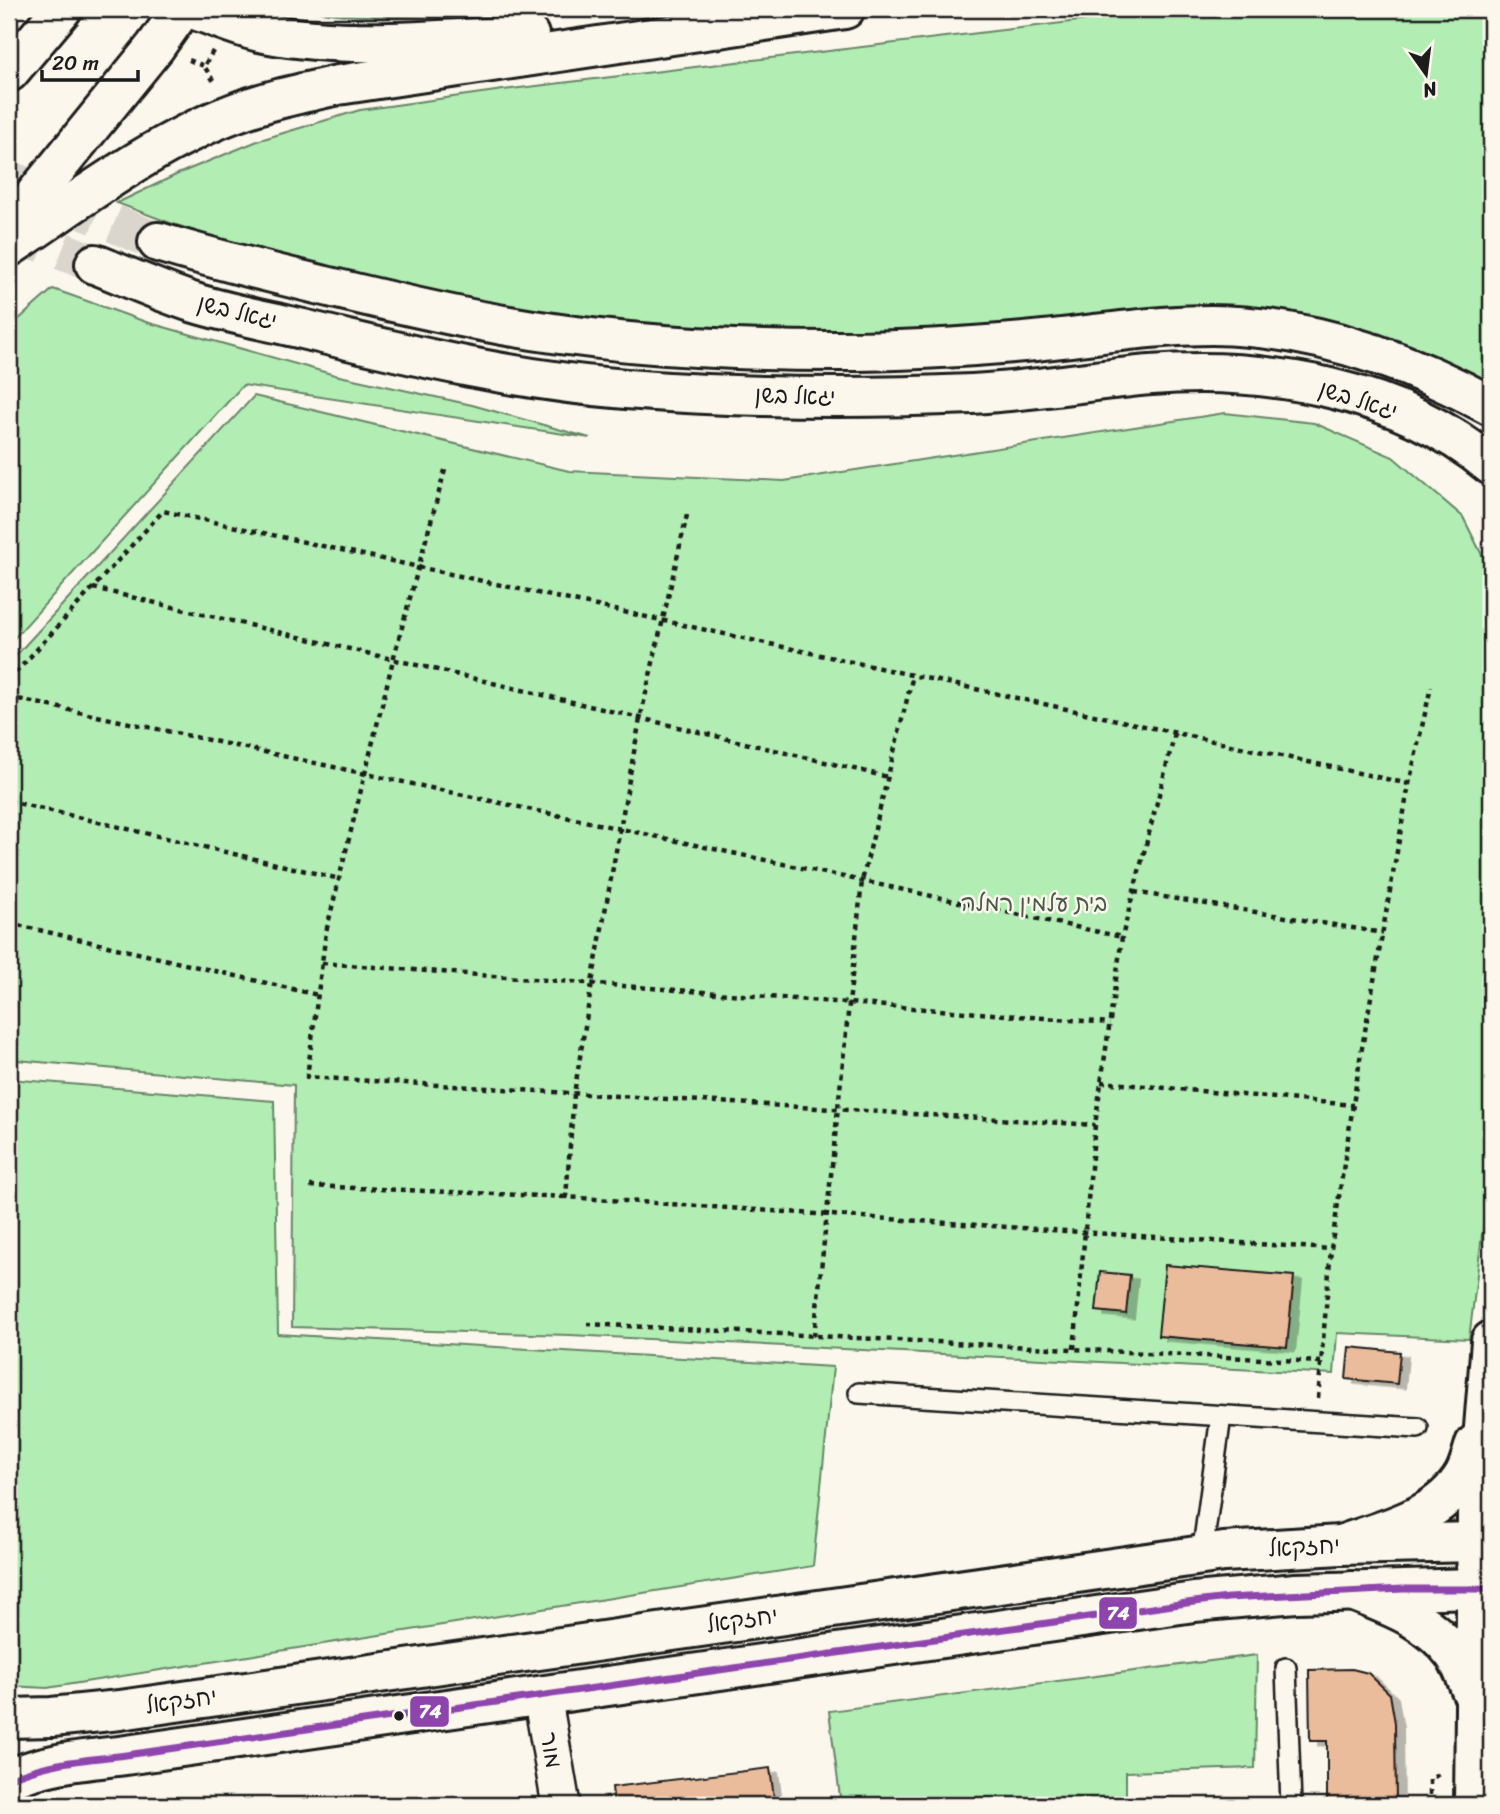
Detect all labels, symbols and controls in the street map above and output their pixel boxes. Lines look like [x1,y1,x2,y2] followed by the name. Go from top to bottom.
[42,38,138,82] scale bar
[1392,38,1462,108] north arrow
[52,44,99,82] text: 20 m
[1419,72,1441,108] text: N
[193,282,281,342] street label: יגאל בשן
[1313,368,1403,432] street label: יגאל בשן
[754,374,836,418] street label: יגאל בשן
[961,883,1107,924] park label: בית עלמין רמלה
[1267,1525,1341,1569] street label: יחזקאל
[703,1595,781,1645] street label: יחזקאל
[1098,1596,1138,1630] line badge: 74
[1107,1597,1129,1630] text: 74
[142,1676,220,1726] street label: יחזקאל
[409,1695,450,1728] line badge: 74
[419,1695,441,1728] text: 74
[392,1709,406,1723] unlabelled marker
[528,1729,574,1771] street label: מור

